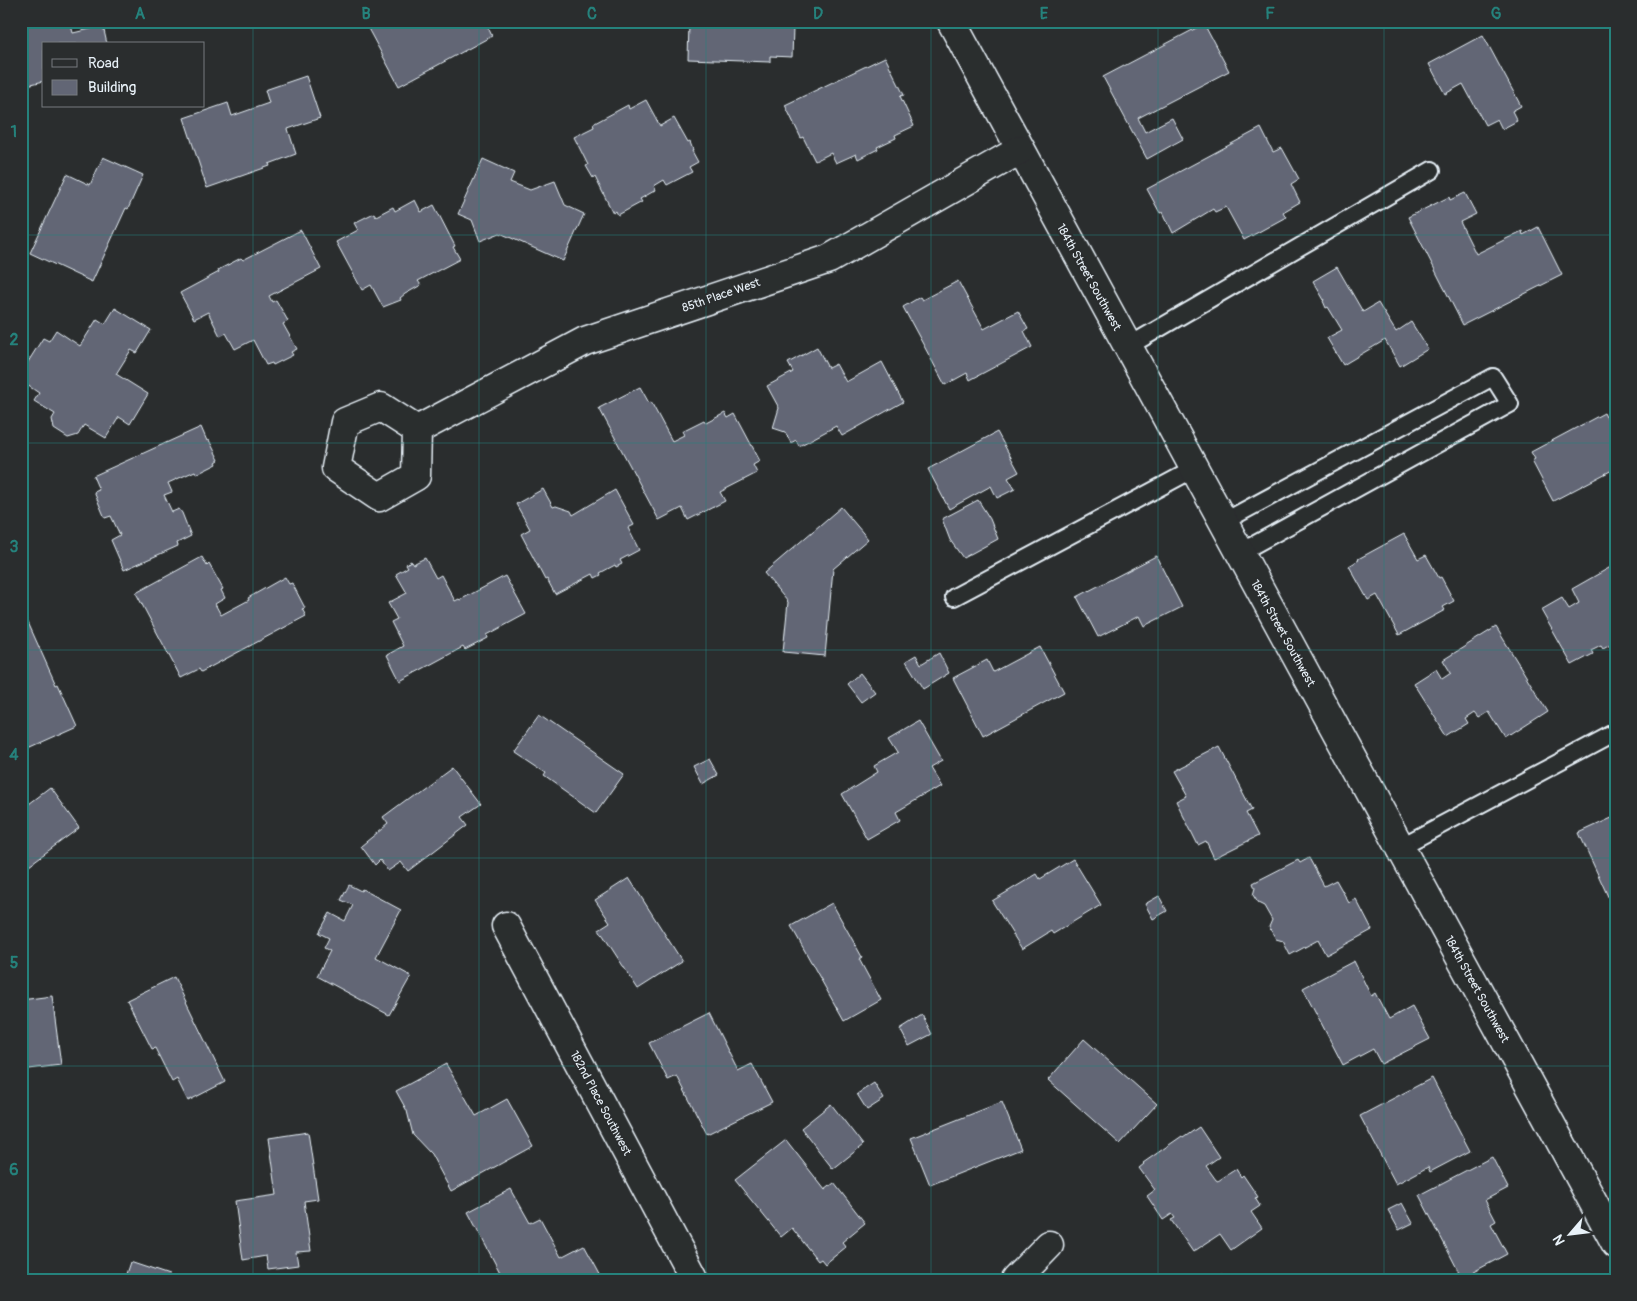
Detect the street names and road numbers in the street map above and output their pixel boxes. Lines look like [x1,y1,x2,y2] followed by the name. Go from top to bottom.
[1053,221,1124,334] street label: 184th Street Southwest
[680,275,762,316] street label: 85th Place West
[1247,577,1318,690] street label: 184th Street Southwest
[1441,933,1512,1046] street label: 184th Street Southwest
[567,1048,635,1158] street label: 182nd Place Southwest

